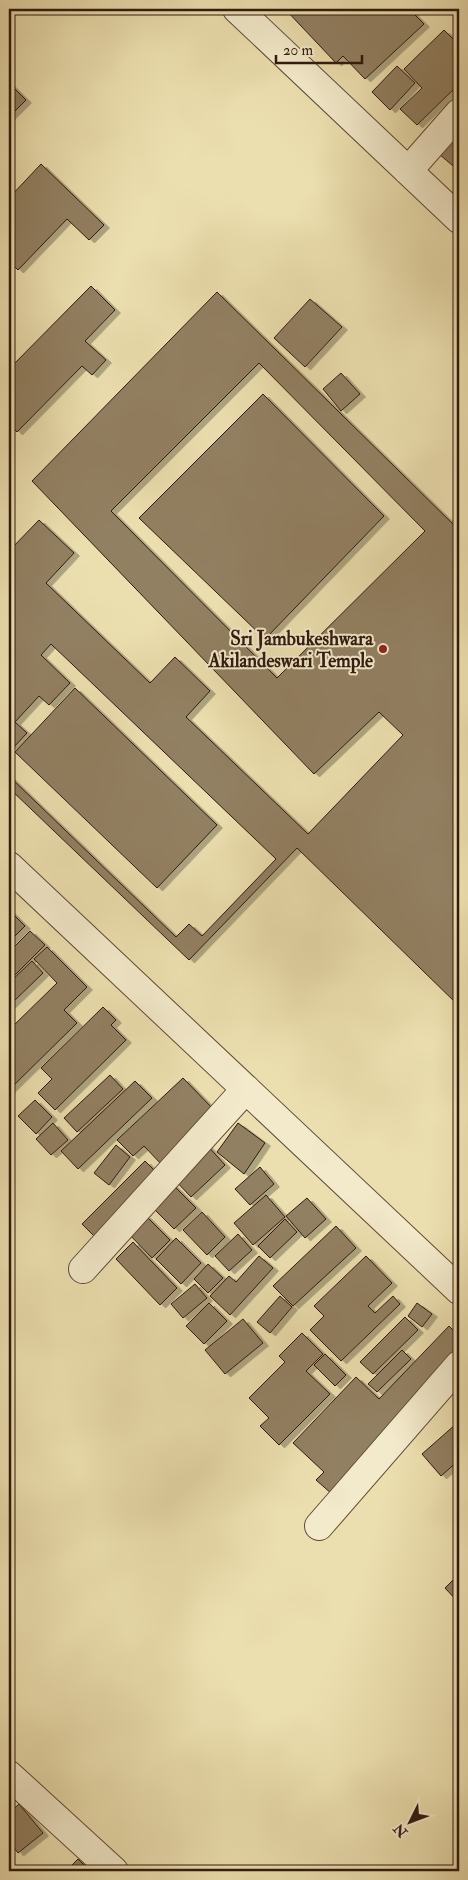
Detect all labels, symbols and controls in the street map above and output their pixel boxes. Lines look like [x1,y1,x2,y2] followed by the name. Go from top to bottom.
[276,32,362,64] scale bar
[283,41,313,60] text: 20 m
[207,627,374,674] place label: Sri Jambukeshwara Akilandeswari Temple
[377,643,389,655] marker: Sri Jambukeshwara Akilandeswari Temple
[386,1798,436,1848] north arrow
[390,1820,412,1841] text: N

